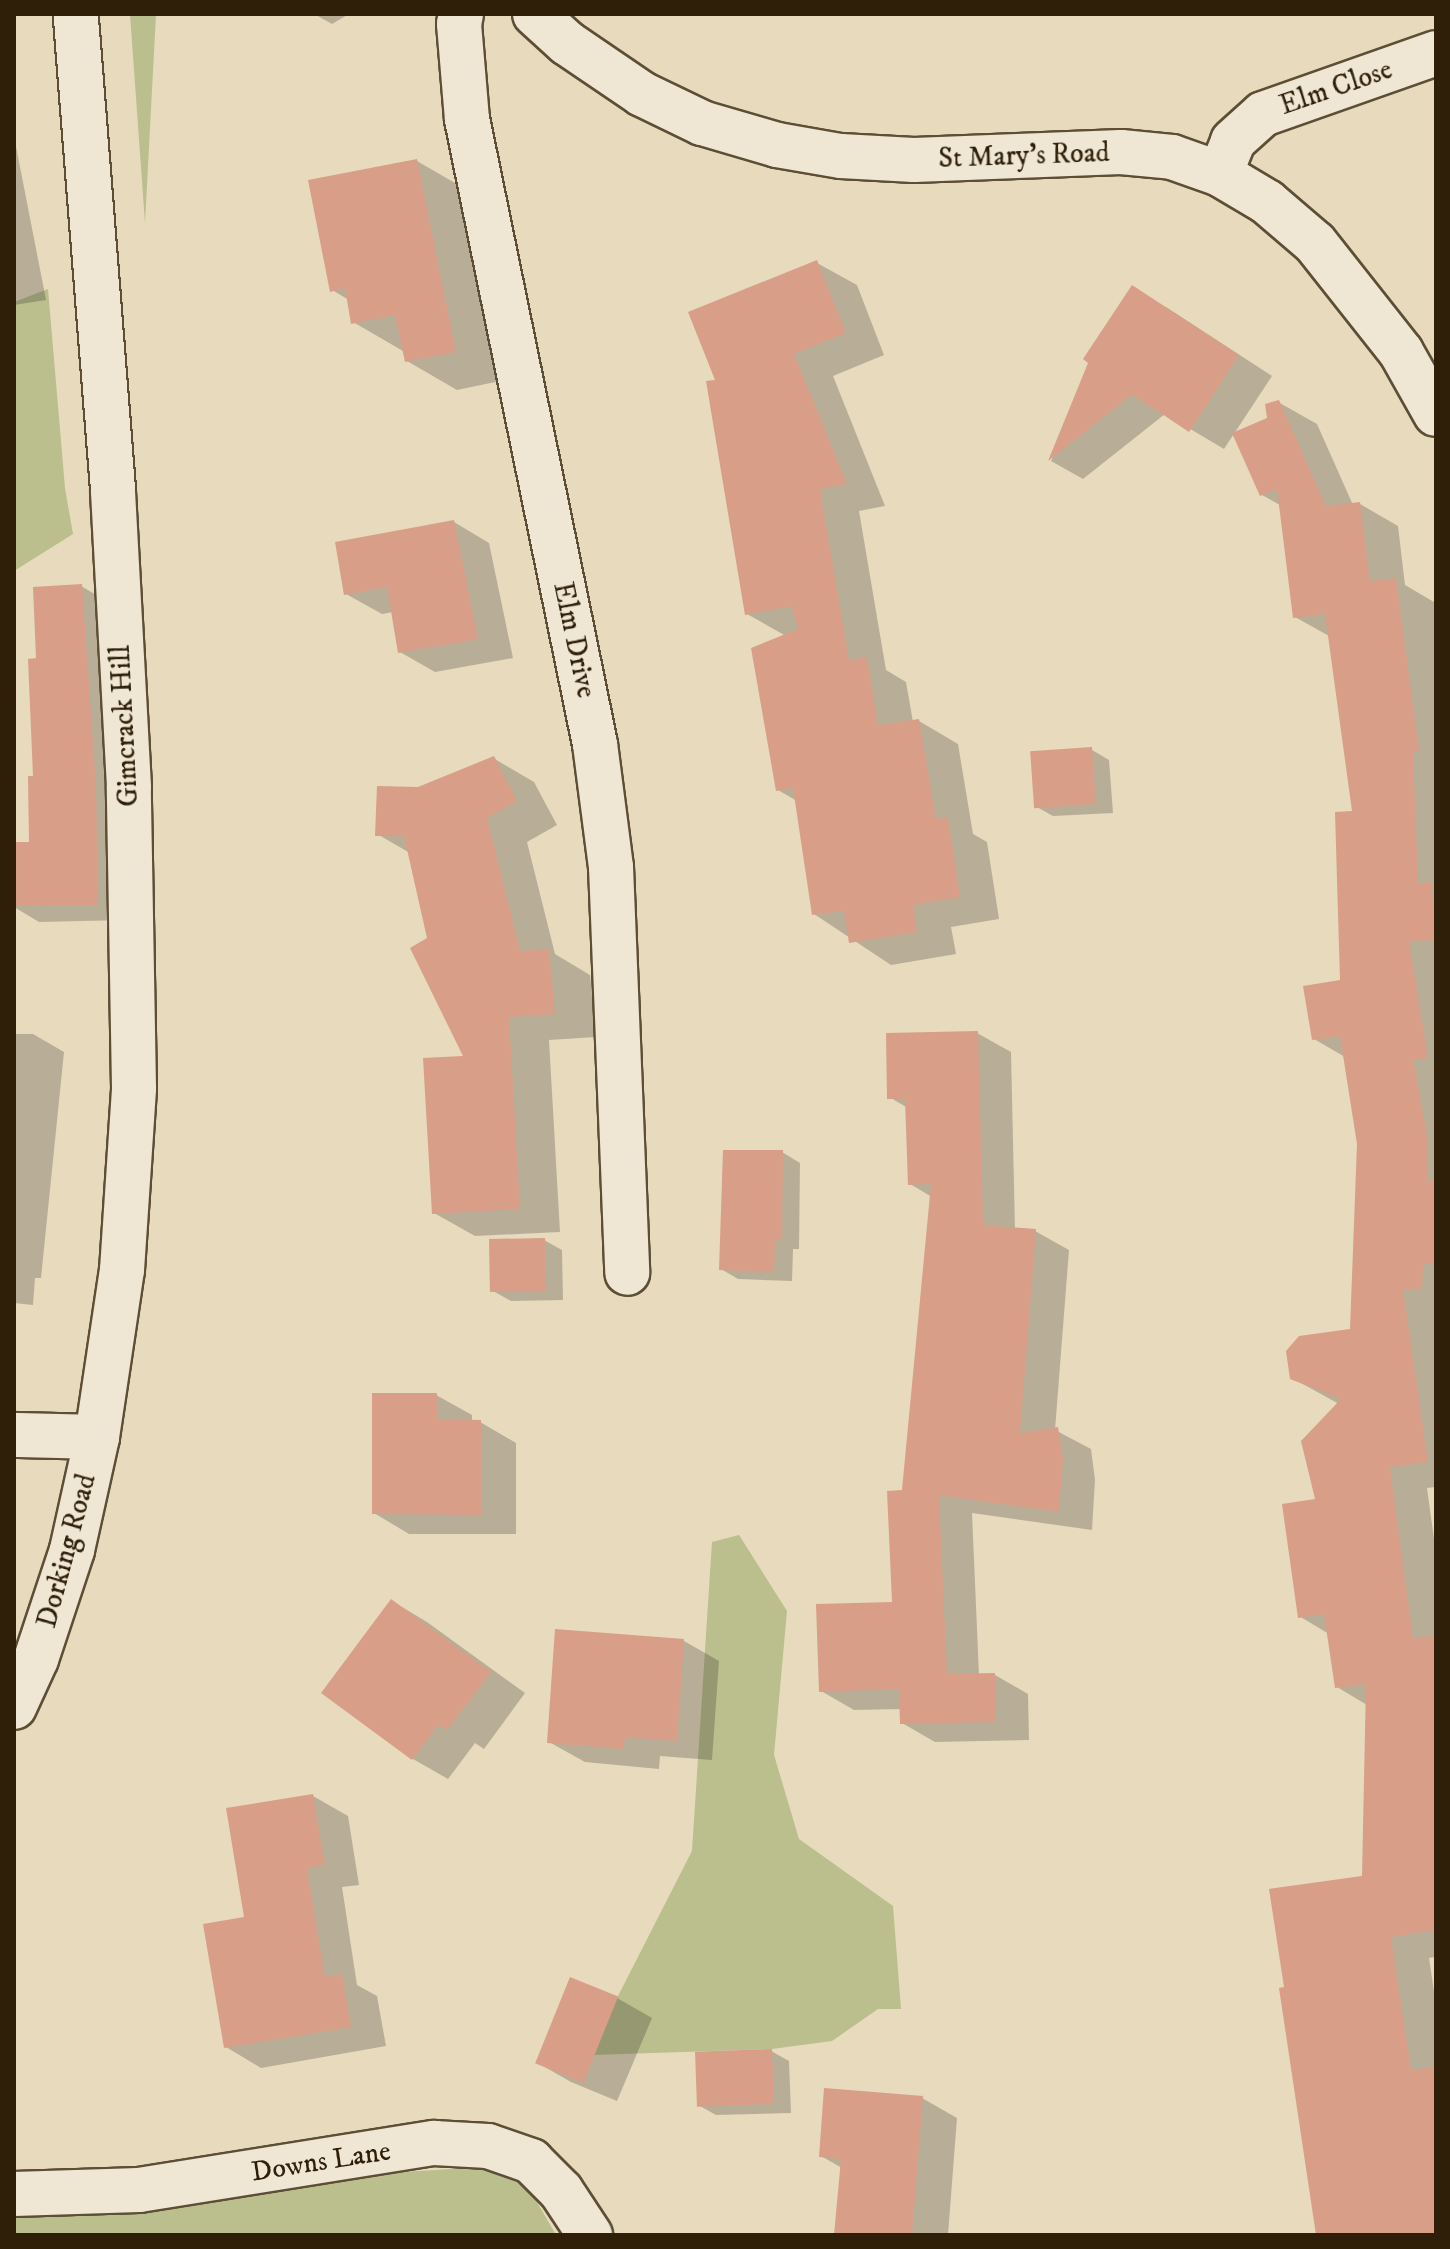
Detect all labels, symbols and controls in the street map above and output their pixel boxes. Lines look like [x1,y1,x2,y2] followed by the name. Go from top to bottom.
[1275,53,1397,123] street label: Elm Close
[938,136,1110,176] street label: St Mary's Road
[545,579,603,701] street label: Elm Drive
[104,644,146,808] street label: Gimcrack Hill
[30,1470,104,1632] street label: Dorking Road
[249,2134,393,2190] street label: Downs Lane

